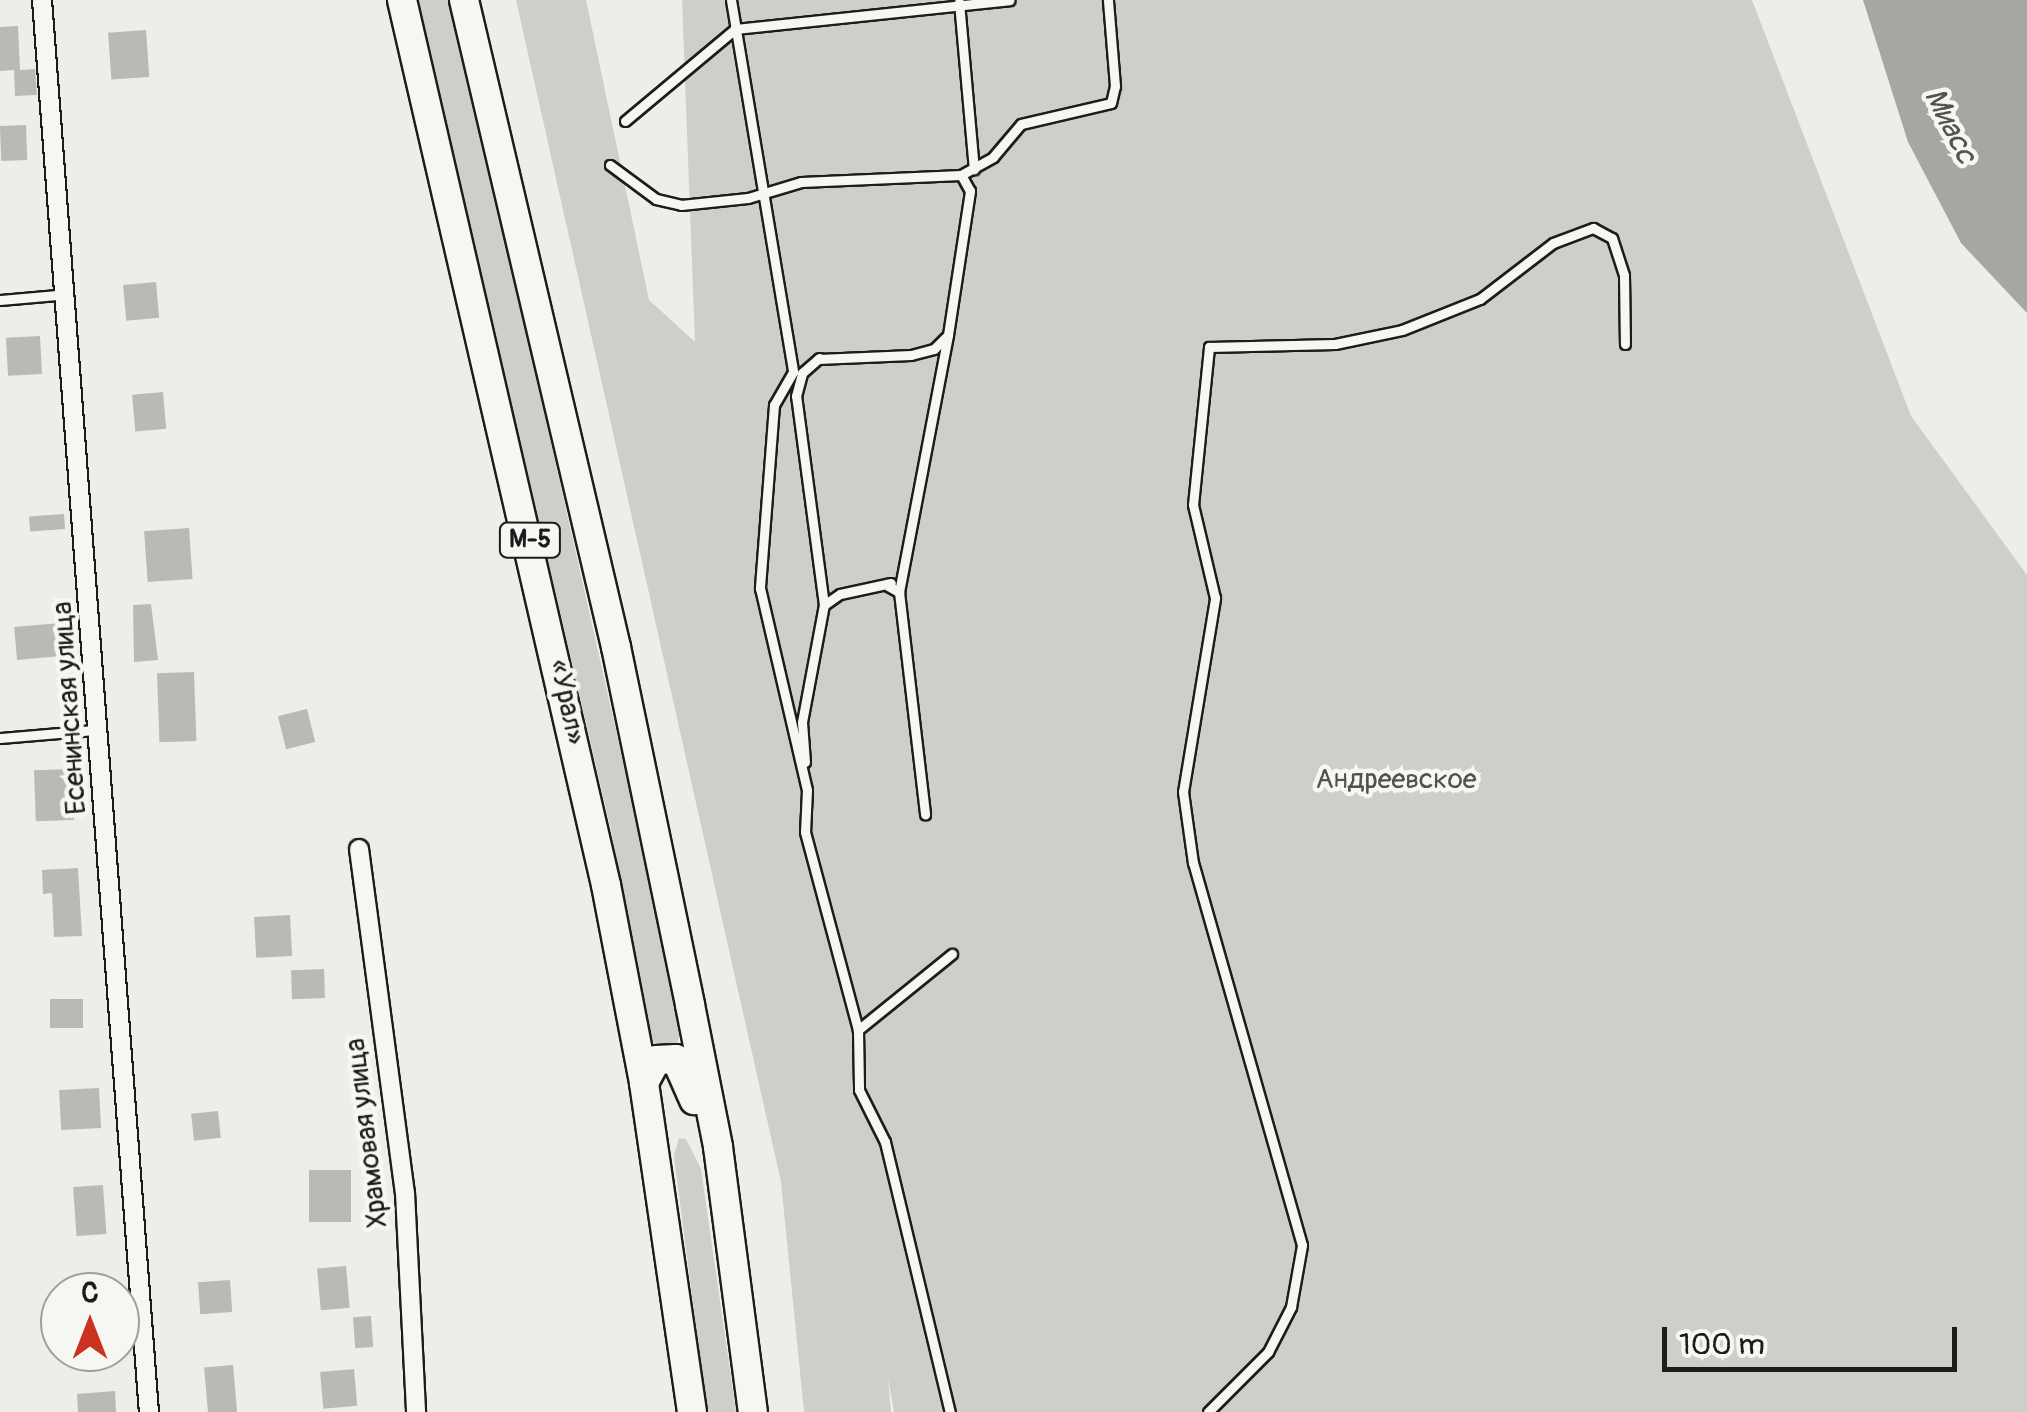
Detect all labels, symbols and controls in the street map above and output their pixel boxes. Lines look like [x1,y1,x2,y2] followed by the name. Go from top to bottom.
[1916,82,1984,170] water label: Миасс
[498,520,562,560] road number: М-5
[46,600,94,816] street label: Есенинская улица
[542,657,592,747] street label: «Урал»
[1315,763,1477,797] park label: Андреевское
[339,1036,395,1230] street label: Храмовая улица
[40,1272,140,1372] north arrow
[81,1276,99,1311] text: С
[1667,1307,1962,1369] scale bar
[1679,1326,1765,1363] text: 100 m

